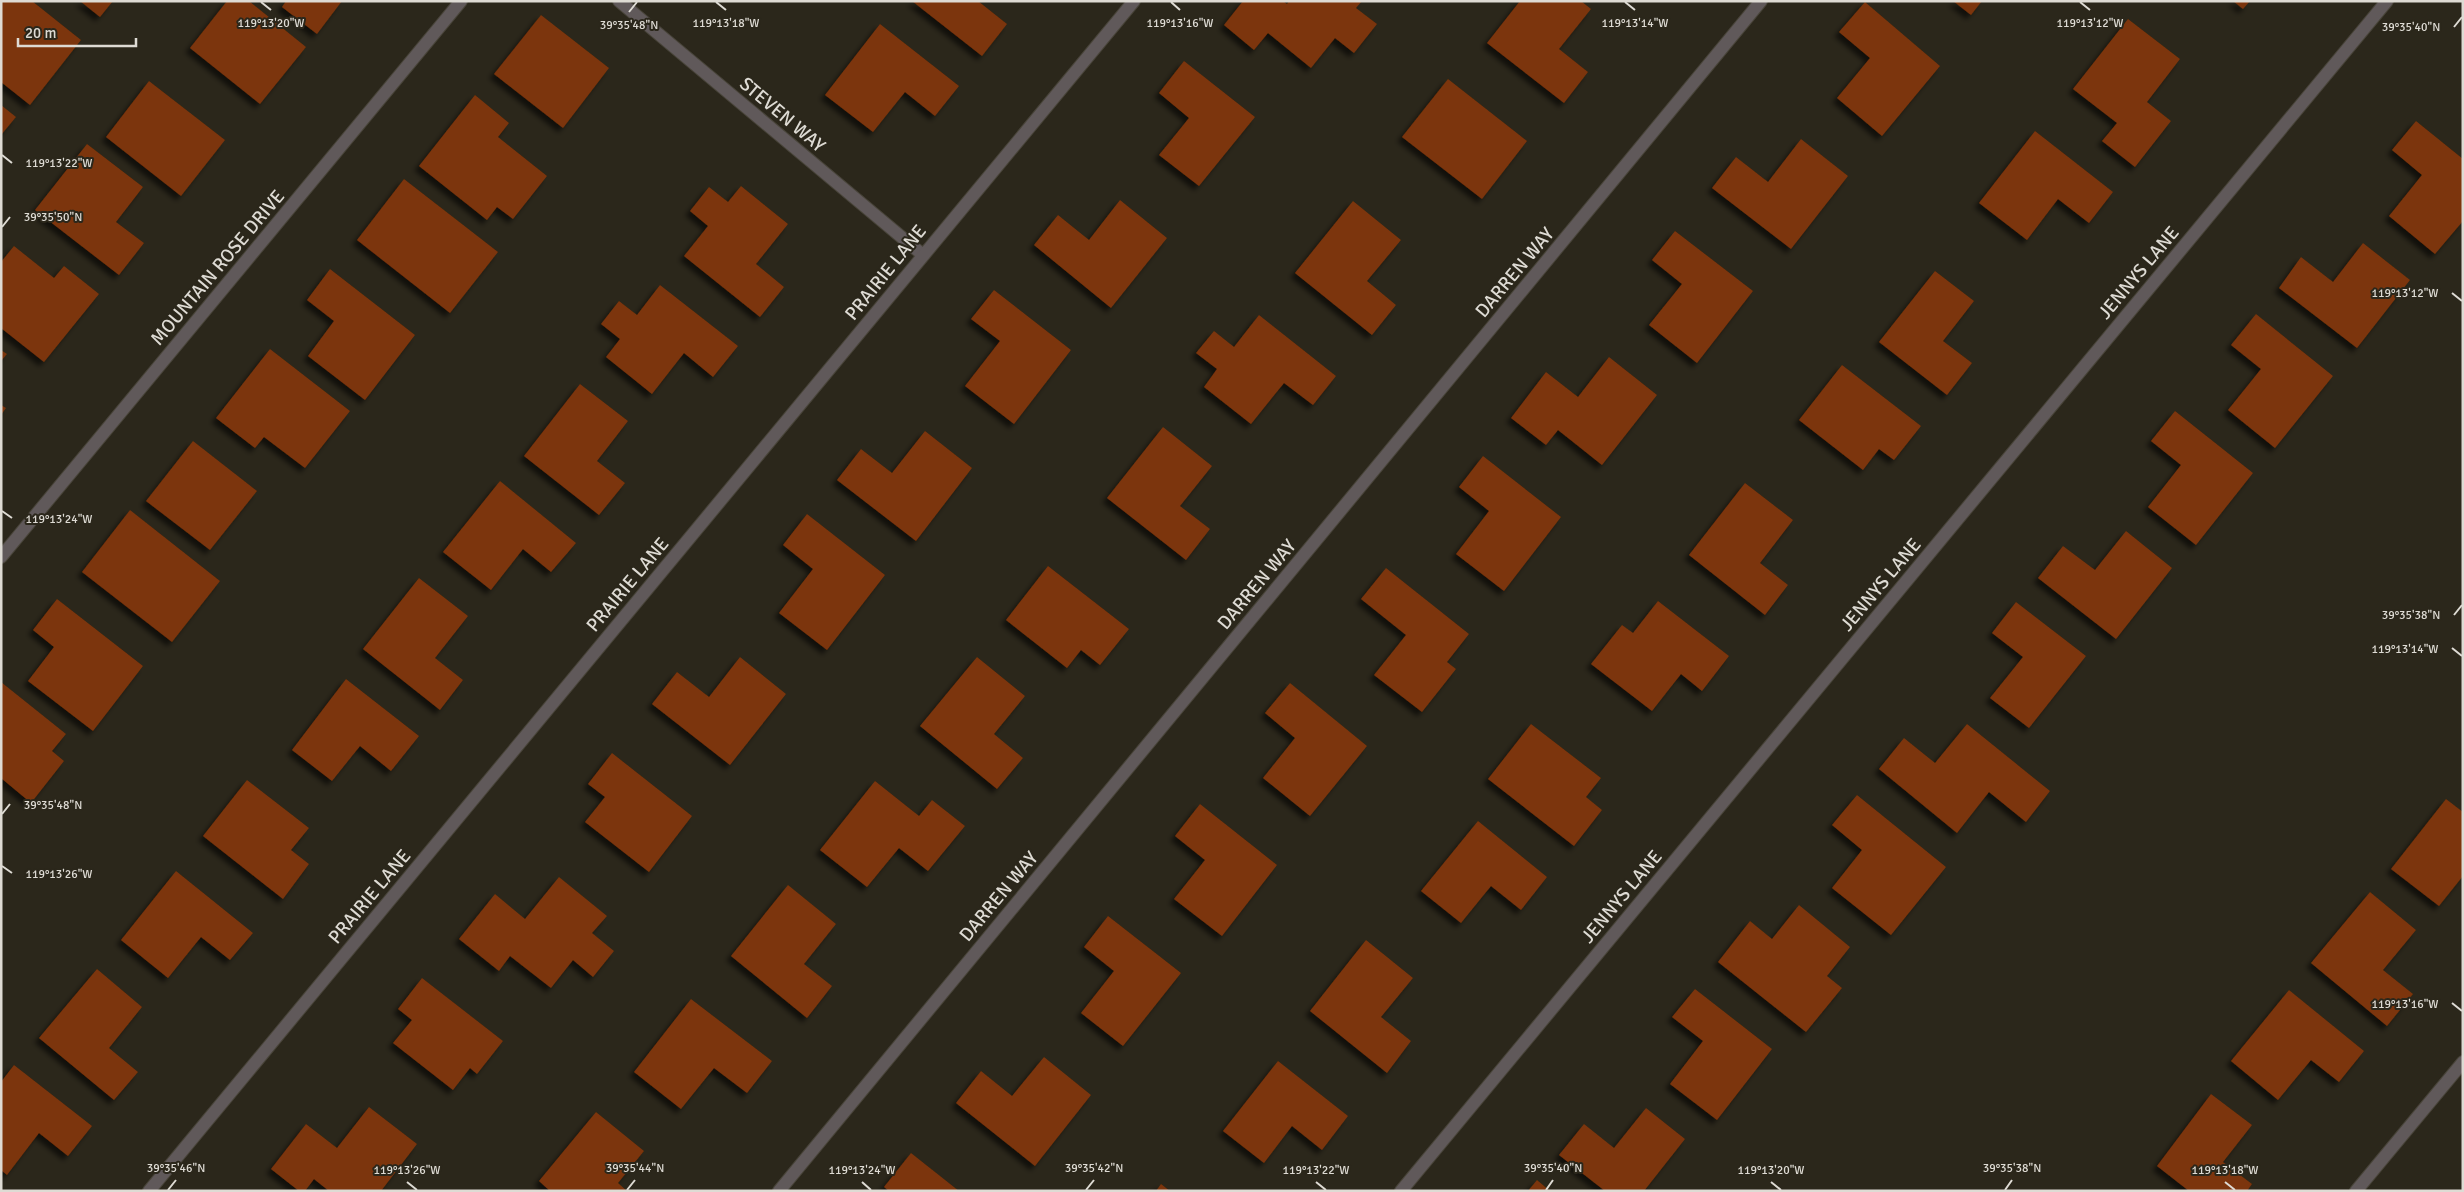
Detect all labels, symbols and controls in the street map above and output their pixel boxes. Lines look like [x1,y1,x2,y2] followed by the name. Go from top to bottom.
[18,15,135,47] scale bar
[237,16,305,31] text: 119°13'20"W
[692,16,760,31] text: 119°13'18"W
[1146,16,1214,31] text: 119°13'16"W
[1601,16,1669,31] text: 119°13'14"W
[2056,16,2124,31] text: 119°13'12"W
[600,18,658,33] text: 39°35'48"N
[2382,20,2440,35] text: 39°35'40"N
[25,24,56,42] text: 20 m
[735,72,831,158] street label: STEVEN WAY
[25,156,93,171] text: 119°13'22"W
[146,185,290,350] street label: MOUNTAIN ROSE DRIVE
[24,210,82,225] text: 39°35'50"N
[840,220,932,325] street label: PRAIRIE LANE
[2093,221,2185,324] street label: JENNYS LANE
[1470,222,1560,323] street label: DARREN WAY
[2371,286,2439,301] text: 119°13'12"W
[25,512,93,527] text: 119°13'24"W
[581,532,674,637] street label: PRAIRIE LANE
[1835,533,1927,636] street label: JENNYS LANE
[1212,534,1302,635] street label: DARREN WAY
[2382,608,2440,623] text: 39°35'38"N
[2371,642,2439,657] text: 119°13'14"W
[24,798,82,813] text: 39°35'48"N
[323,844,416,949] street label: PRAIRIE LANE
[1576,845,1668,948] street label: JENNYS LANE
[954,846,1044,947] street label: DARREN WAY
[25,867,93,882] text: 119°13'26"W
[2371,997,2439,1012] text: 119°13'16"W
[147,1161,205,1176] text: 39°35'46"N
[606,1161,664,1176] text: 39°35'44"N
[1065,1161,1123,1176] text: 39°35'42"N
[1524,1161,1582,1176] text: 39°35'40"N
[1983,1161,2041,1176] text: 39°35'38"N
[373,1163,441,1178] text: 119°13'26"W
[828,1163,896,1178] text: 119°13'24"W
[1282,1163,1350,1178] text: 119°13'22"W
[1737,1163,1805,1178] text: 119°13'20"W
[2191,1163,2259,1178] text: 119°13'18"W

